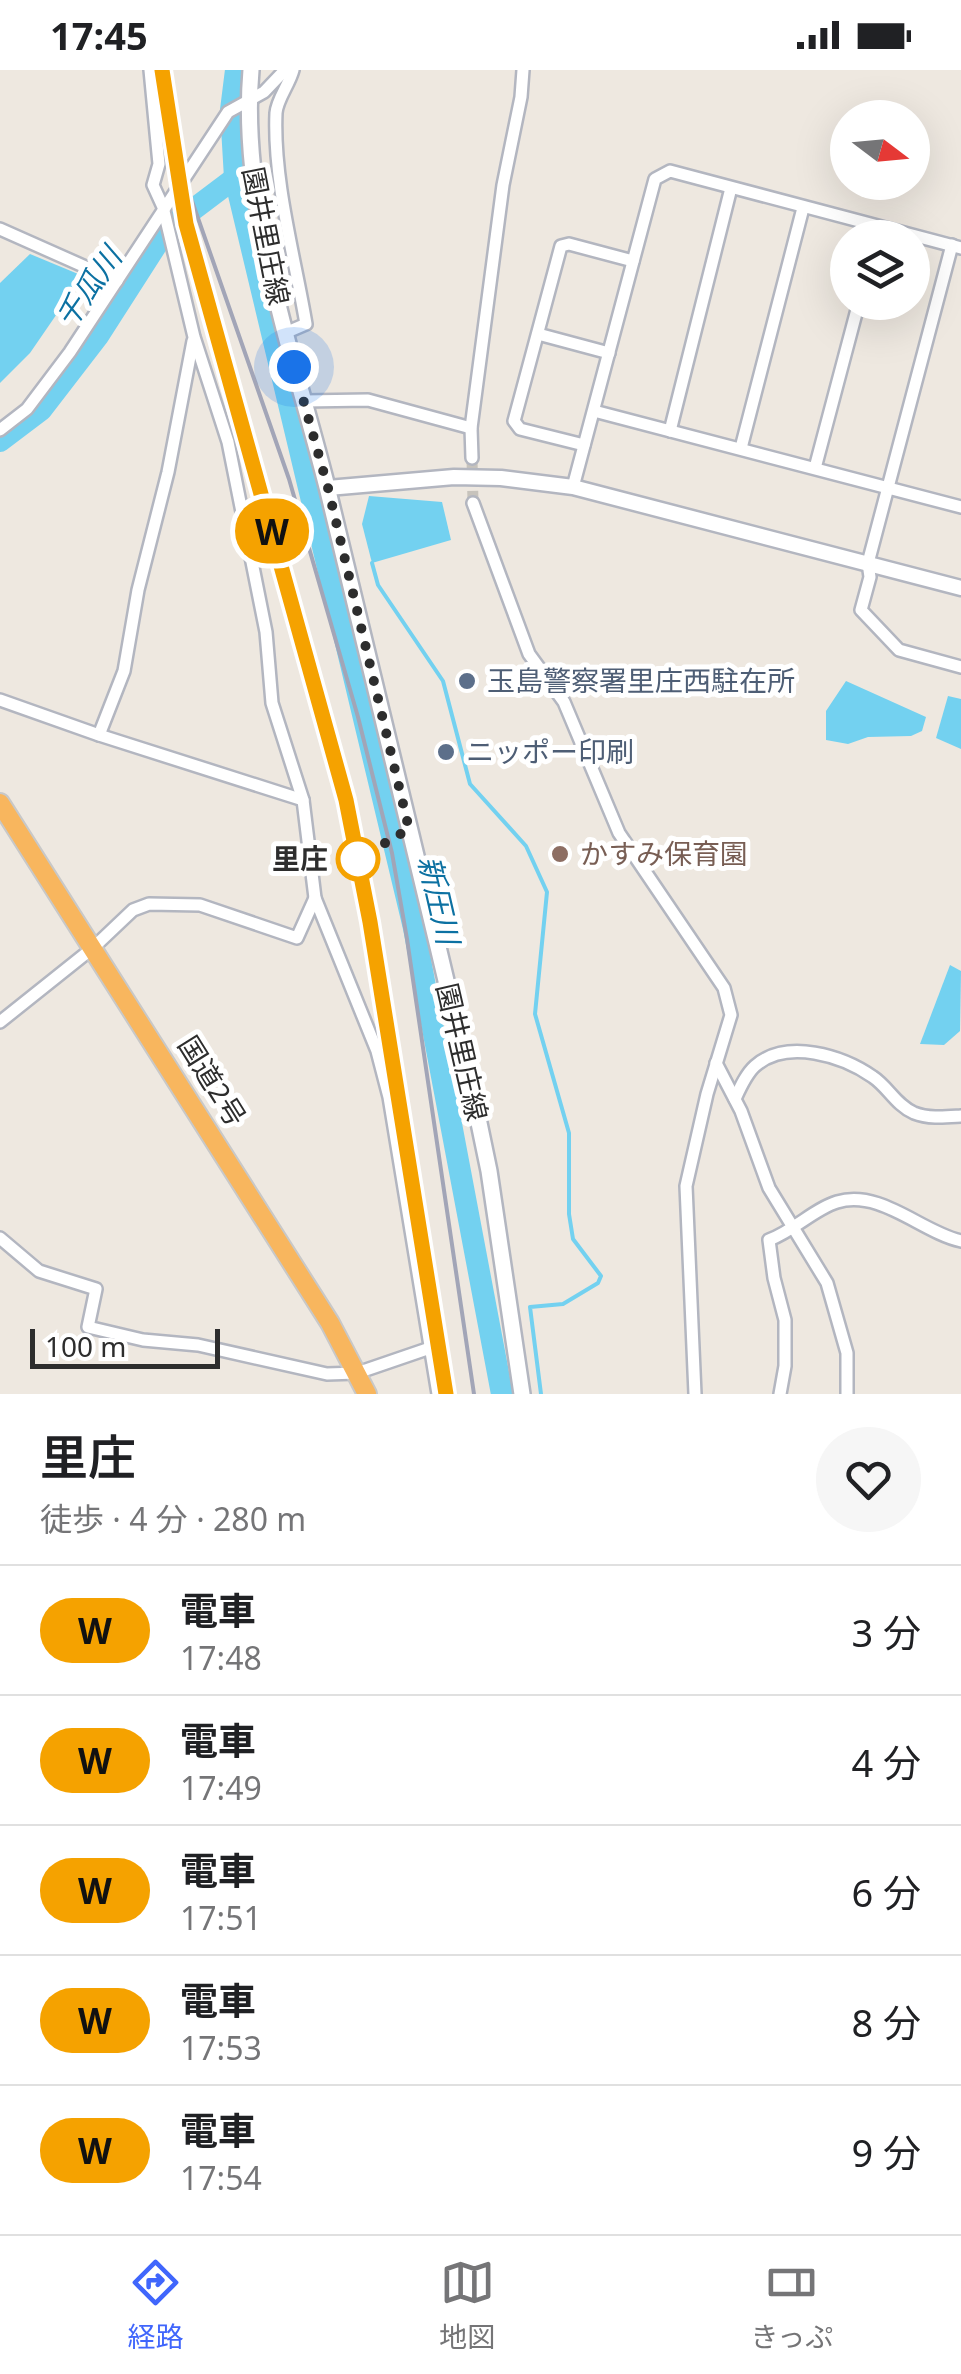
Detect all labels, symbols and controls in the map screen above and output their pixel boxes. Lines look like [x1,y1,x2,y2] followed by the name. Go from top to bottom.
[50,9,148,61] text: 17:45
[830,100,930,200] north arrow
[830,100,930,320] map controls
[235,163,299,308] street label: 園井里庄線
[830,220,930,320] button: layers
[45,236,132,336] water label: 千瓜川
[269,342,319,392] your location
[240,498,304,564] line badge: W
[255,508,289,555] text: W
[487,661,795,699] place label: 玉島警察署里庄西駐在所
[456,670,478,692] marker: 玉島警察署里庄西駐在所
[466,732,634,770] place label: ニッポー印刷
[435,741,457,763] marker: ニッポー印刷
[580,834,748,872] place label: かすみ保育園
[337,838,379,880] marker: 里庄
[272,839,328,877] place label: 里庄
[549,843,571,865] marker: かすみ保育園
[409,851,470,951] water label: 新圧川
[429,979,497,1124] street label: 園井里庄線
[170,1028,255,1133] street label: 国道2号
[30,1324,220,1368] scale bar
[45,1327,127,1365] text: 100 m
[40,1424,136,1489] text: 里庄
[816,1427,921,1532] button: heart
[40,1497,306,1540] text: 徒歩 · 4 分 · 280 m
[180,1584,256,1636] text: 電車
[851,1606,921,1658] text: 3 分
[78,1607,112,1654] text: W
[180,1636,262,1679] text: 17:48
[180,1714,256,1766] text: 電車
[851,1736,921,1788] text: 4 分
[78,1737,112,1784] text: W
[180,1766,262,1809] text: 17:49
[180,1844,256,1896] text: 電車
[851,1866,921,1918] text: 6 分
[78,1867,112,1914] text: W
[180,1896,262,1939] text: 17:51
[180,1974,256,2026] text: 電車
[851,1996,921,2048] text: 8 分
[78,1997,112,2044] text: W
[180,2026,262,2069] text: 17:53
[180,2104,256,2156] text: 電車
[851,2126,921,2178] text: 9 分
[78,2127,112,2174] text: W
[180,2156,262,2199] text: 17:54
[128,2255,184,2355] tab: 経路
[439,2255,495,2355] tab: 地図
[750,2255,833,2355] tab: きっぷ

